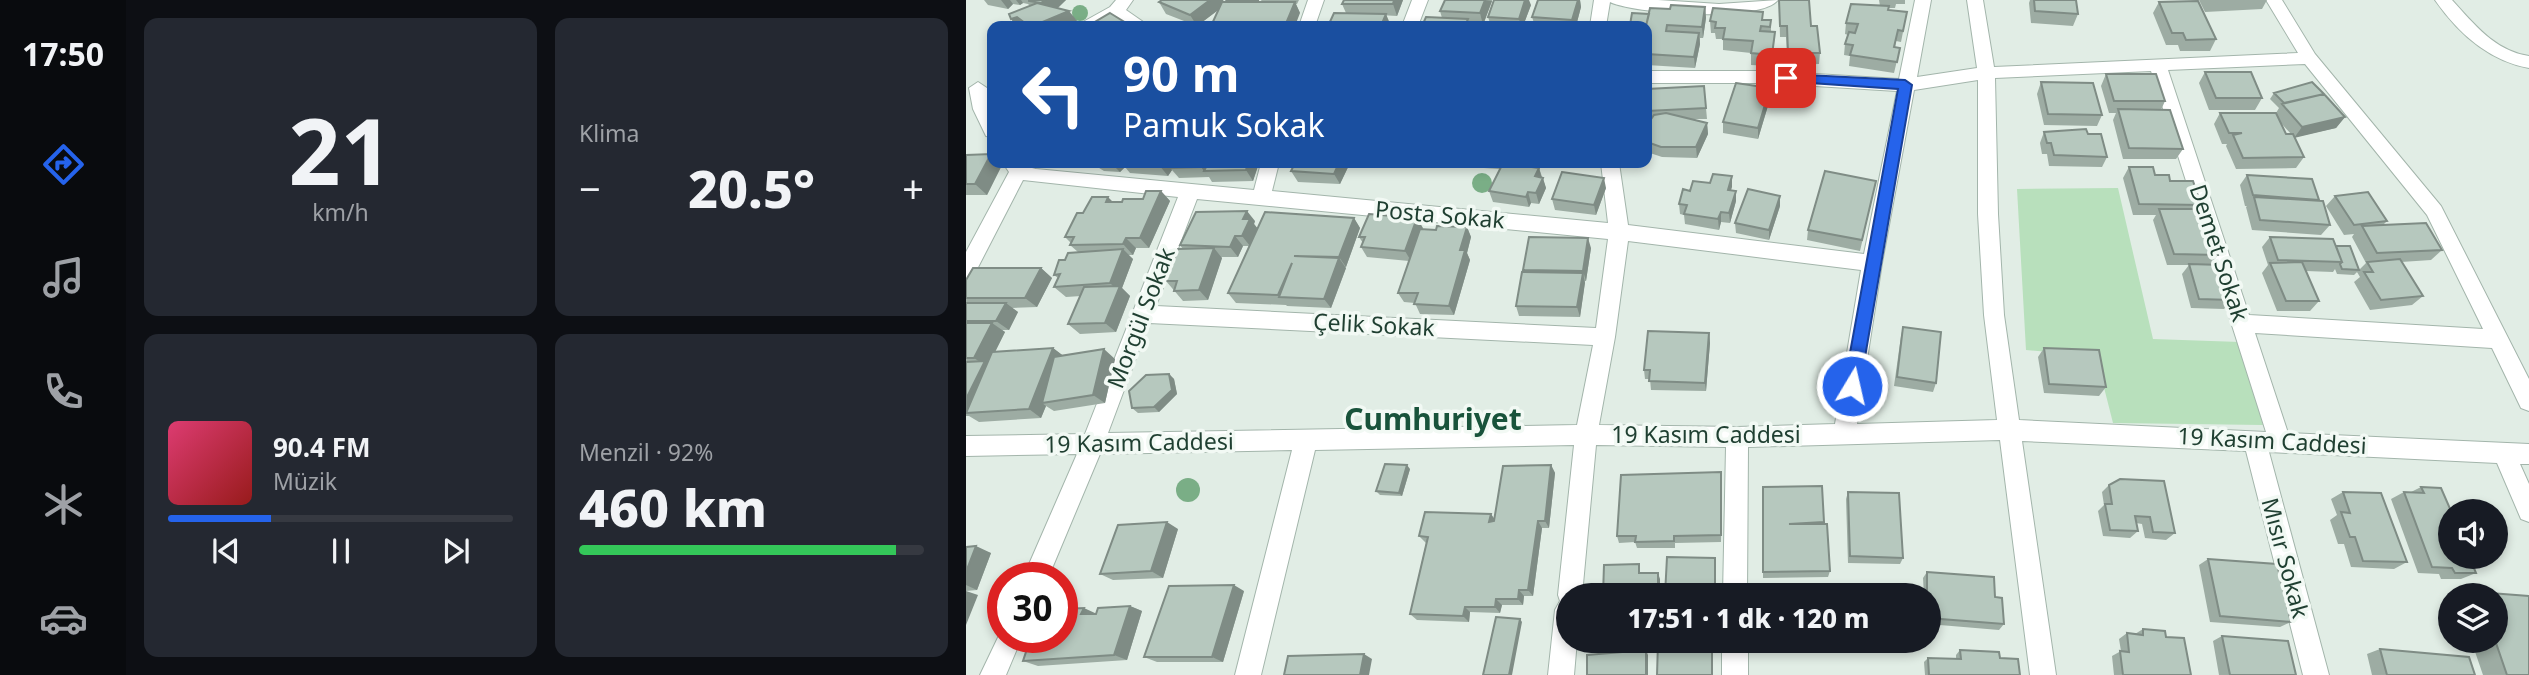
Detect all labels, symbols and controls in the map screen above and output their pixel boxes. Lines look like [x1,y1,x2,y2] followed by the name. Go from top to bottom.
[22,32,104,75] text: 17:50
[1123,40,1240,106] text: 90 m
[1756,48,1816,108] pin
[1008,49,1099,140] icon: left
[1767,59,1805,97] icon: arrive
[288,88,393,212] text: 21
[1123,103,1324,146] text: Pamuk Sokak
[579,117,640,149] text: Klima
[39,140,88,189] icon: directions
[688,152,815,223] text: 20.5°
[579,162,601,214] text: −
[902,162,924,214] text: +
[2183,180,2257,326] street label: Demet Sokak
[1374,192,1507,236] street label: Posta Sokak
[312,196,369,228] text: km/h
[1099,242,1182,393] street label: Morgül Sokak
[39,253,88,302] icon: music
[1312,305,1436,343] street label: Çelik Sokak
[1815,349,1889,423] position arrow
[39,367,88,416] icon: phone
[1344,398,1522,439] district label: Cumhuriyet
[1611,418,1801,450] street label: 19 Kasım Caddesi
[2177,419,2368,461] street label: 19 Kasım Caddesi
[1044,424,1234,460] street label: 19 Kasım Caddesi
[273,429,370,465] text: 90.4 FM
[579,436,713,468] text: Menzil · 92%
[273,465,337,497] text: Müzik
[579,471,767,542] text: 460 km
[39,480,88,529] icon: climate
[2255,494,2318,622] street label: Mısır Sokak
[2438,499,2508,653] map controls
[2438,499,2508,569] button: sound
[207,532,245,570] icon: previous
[322,532,360,570] icon: pause
[437,532,475,570] icon: next
[987,562,1078,653] speed limit sign: 30
[2438,583,2508,653] button: layers
[39,594,88,643] icon: car
[1628,600,1869,636] text: 17:51 · 1 dk · 120 m

